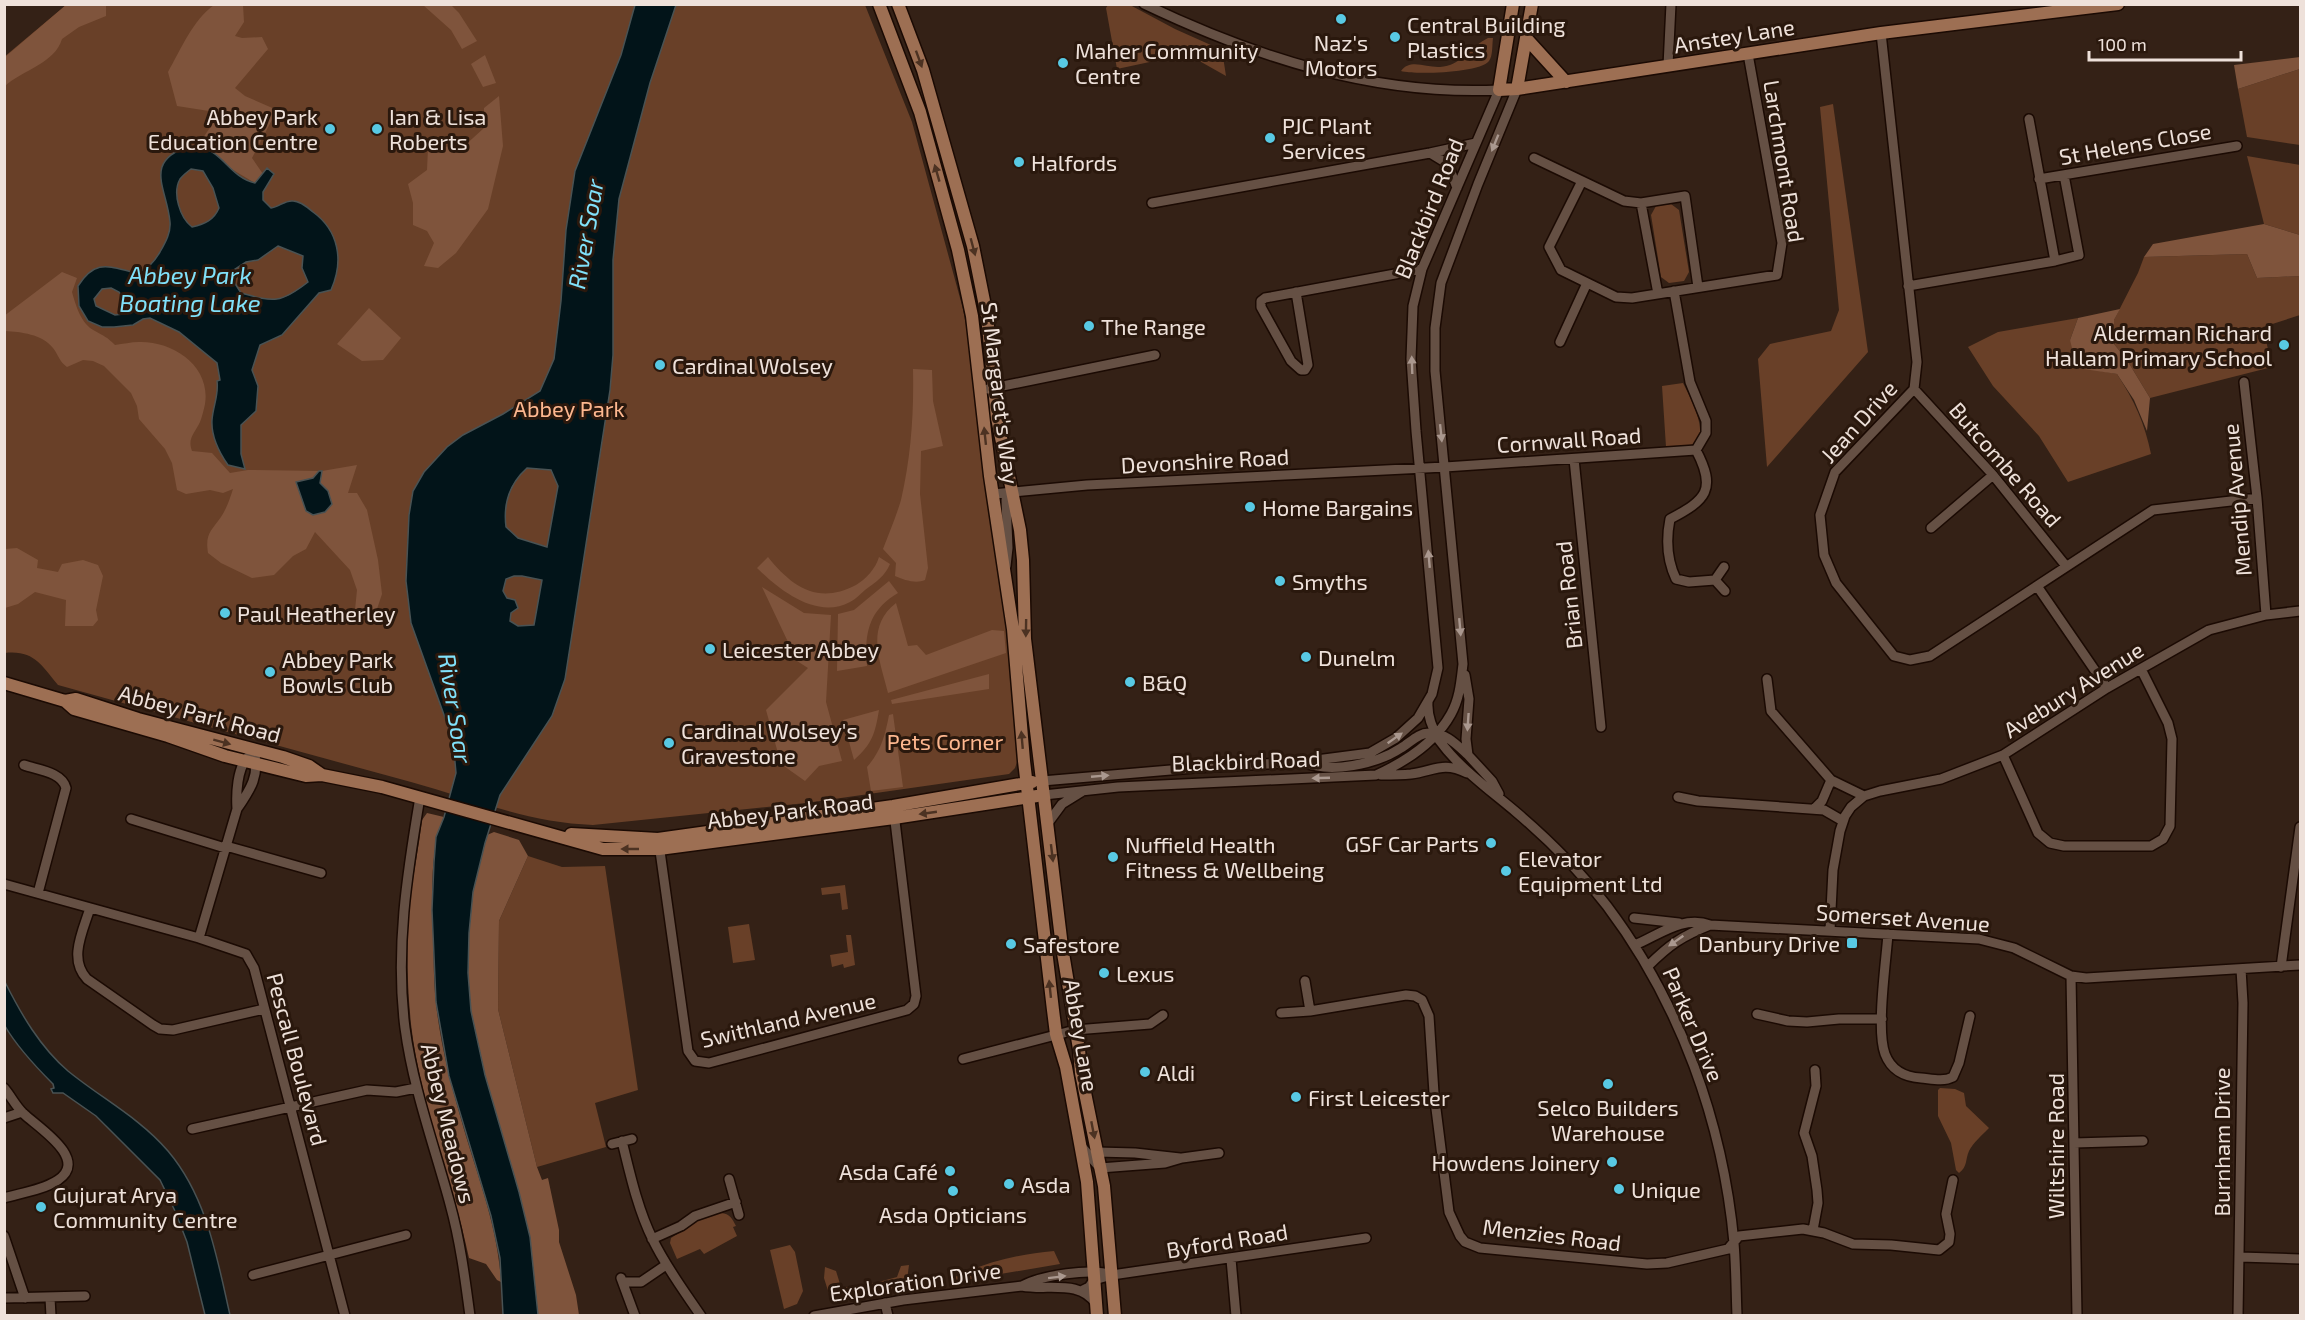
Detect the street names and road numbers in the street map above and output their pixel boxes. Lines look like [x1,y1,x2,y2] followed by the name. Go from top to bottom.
[1672,13,1796,57] street label: Anstey Lane
[1759,78,1811,244] street label: Larchmont Road
[2057,117,2213,169] street label: St Helens Close
[1388,134,1468,282] street label: Blackbird Road
[977,300,1025,486] street label: St Margaret's Way
[1814,375,1902,467] street label: Jean Drive
[1945,396,2067,532] street label: Butcombe Road
[1496,421,1642,457] street label: Cornwall Road
[2216,423,2256,577] street label: Mendip Avenue
[1120,443,1290,477] street label: Devonshire Road
[1549,540,1587,650] street label: Brian Road
[1998,636,2148,742] street label: Avebury Avenue
[116,679,284,747] street label: Abbey Park Road
[1171,744,1321,776] street label: Blackbird Road
[706,787,874,833] street label: Abbey Park Road
[1815,898,1991,936] street label: Somerset Avenue
[1658,963,1730,1085] street label: Parker Drive
[262,970,334,1148] street label: Pescall Boulevard
[1059,976,1105,1094] street label: Abbey Lane
[698,986,878,1052] street label: Swithland Avenue
[417,1040,481,1206] street label: Abbey Meadows
[2208,1067,2234,1217] street label: Burnham Drive
[2042,1073,2068,1219] street label: Wiltshire Road
[1481,1213,1623,1255] street label: Menzies Road
[1164,1218,1290,1262] street label: Byford Road
[828,1256,1002,1306] street label: Exploration Drive

